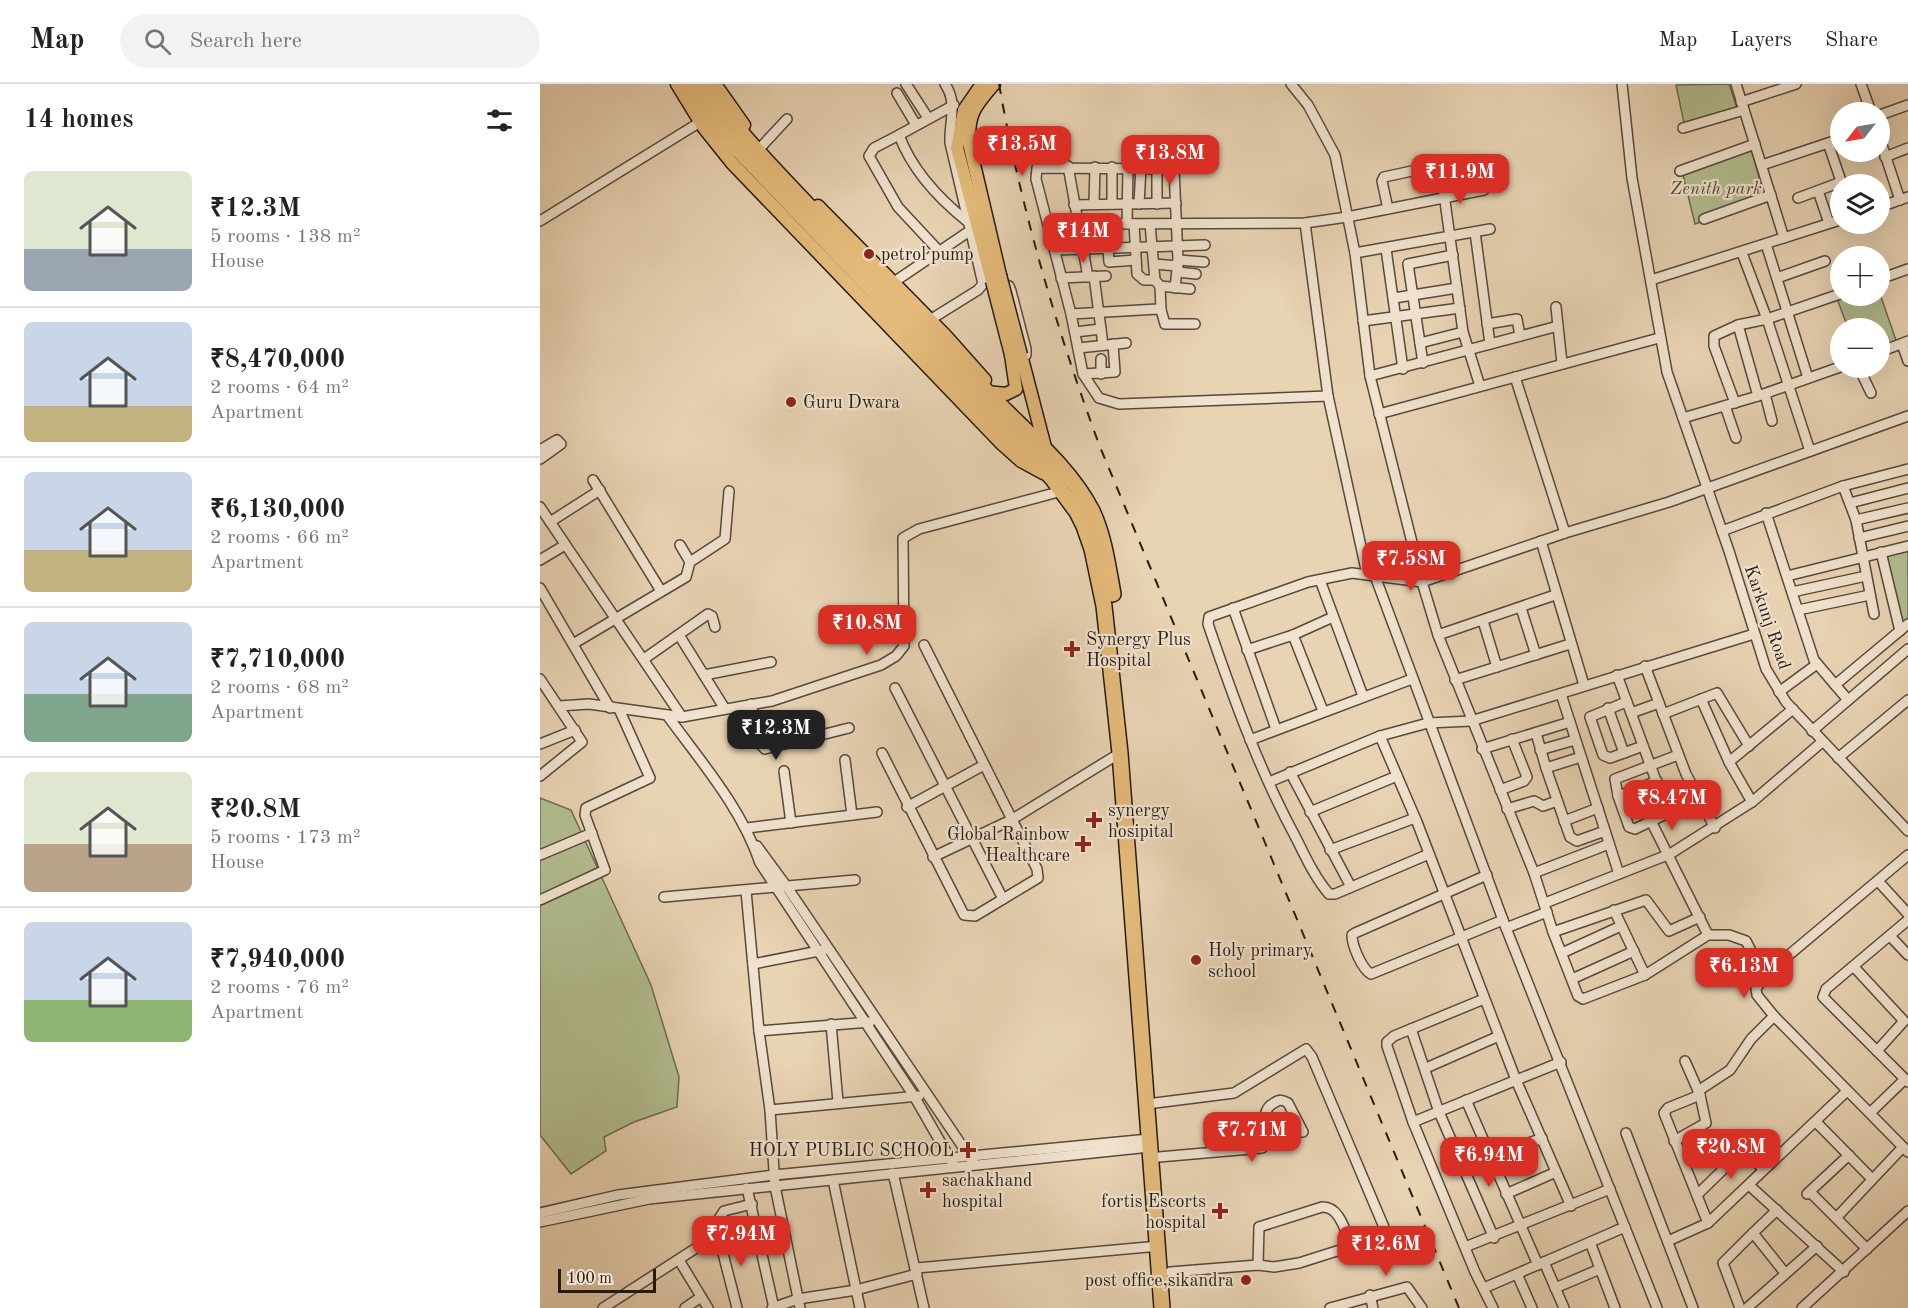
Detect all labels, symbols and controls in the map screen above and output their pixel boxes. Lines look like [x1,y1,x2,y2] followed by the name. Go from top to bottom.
[120,14,540,68] search box
[141,25,174,58] icon: search
[30,27,84,55] text: Map
[189,30,302,52] text: Search here
[1658,30,1697,51] text: Map
[1730,30,1792,51] text: Layers
[1825,30,1878,51] text: Share
[1830,102,1890,162] north arrow
[1830,102,1890,378] map controls
[483,104,516,137] icon: filters
[24,107,133,133] text: 14 homes
[973,126,1071,177] pin: ₹13.5M
[987,135,1057,155] text: ₹13.5M
[1121,135,1219,186] pin: ₹13.8M
[1135,144,1205,164] text: ₹13.8M
[1411,154,1509,205] pin: ₹11.9M
[1425,163,1495,183] text: ₹11.9M
[1830,174,1890,234] button: layers
[1670,180,1762,198] park label: Zenith park
[72,195,144,267] icon: home
[210,196,301,222] text: ₹12.3M
[1047,213,1119,264] pin: ₹14M
[1057,222,1109,242] text: ₹14M
[210,227,360,247] text: 5 rooms · 138 m²
[881,246,974,264] place label: petrol pump
[1830,246,1890,306] button: +
[862,247,876,261] marker: petrol pump
[210,252,264,272] text: House
[1830,318,1890,378] button: −
[72,346,144,418] icon: home
[210,347,345,373] text: ₹8,470,000
[210,378,349,398] text: 2 rooms · 64 m²
[803,394,900,412] place label: Guru Dwara
[784,395,798,409] marker: Guru Dwara
[210,403,304,423] text: Apartment
[72,496,144,568] icon: home
[210,497,345,523] text: ₹6,130,000
[210,528,349,548] text: 2 rooms · 66 m²
[1362,541,1460,592] pin: ₹7.58M
[1376,550,1446,570] text: ₹7.58M
[210,553,304,573] text: Apartment
[1741,563,1793,672] street label: Karkunj Road
[818,605,916,656] pin: ₹10.8M
[832,614,902,634] text: ₹10.8M
[1086,631,1191,670] place label: Synergy Plus Hospital
[1063,640,1081,658] marker: Synergy Plus Hospital
[72,646,144,718] icon: home
[210,647,345,673] text: ₹7,710,000
[210,678,349,698] text: 2 rooms · 68 m²
[210,703,304,723] text: Apartment
[727,710,825,761] pin: ₹12.3M
[741,719,811,739] text: ₹12.3M
[1623,780,1721,831] pin: ₹8.47M
[1637,789,1707,809] text: ₹8.47M
[72,796,144,868] icon: home
[210,797,301,823] text: ₹20.8M
[1108,802,1174,841] place label: synergy hosipital
[1085,811,1103,829] marker: synergy hosipital
[947,826,1070,865] place label: Global Rainbow Healthcare
[210,828,360,848] text: 5 rooms · 173 m²
[1074,835,1092,853] marker: Global Rainbow Healthcare
[210,853,264,873] text: House
[1208,942,1313,981] place label: Holy primary school
[72,946,144,1018] icon: home
[210,947,345,973] text: ₹7,940,000
[1695,948,1793,999] pin: ₹6.13M
[1189,953,1203,967] marker: Holy primary school
[1709,957,1779,977] text: ₹6.13M
[210,978,349,998] text: 2 rooms · 76 m²
[210,1003,304,1023] text: Apartment
[1203,1112,1301,1163] pin: ₹7.71M
[1217,1121,1287,1141] text: ₹7.71M
[1682,1129,1780,1180] pin: ₹20.8M
[1440,1137,1538,1188] pin: ₹6.94M
[1696,1138,1766,1158] text: ₹20.8M
[959,1141,977,1159] marker: HOLY PUBLIC SCHOOL
[749,1142,954,1160] place label: HOLY PUBLIC SCHOOL
[1454,1146,1524,1166] text: ₹6.94M
[942,1172,1032,1211] place label: sachakhand hospital
[919,1181,937,1199] marker: sachakhand hospital
[1101,1193,1206,1232] place label: fortis Escorts hospital
[1211,1202,1229,1220] marker: fortis Escorts hospital
[692,1216,790,1267] pin: ₹7.94M
[706,1225,776,1245] text: ₹7.94M
[1337,1226,1435,1277] pin: ₹12.6M
[1351,1235,1421,1255] text: ₹12.6M
[558,1266,656,1294] scale bar
[567,1271,612,1287] text: 100 m
[1085,1272,1234,1290] place label: post office,sikandra
[1239,1273,1253,1287] marker: post office,sikandra

